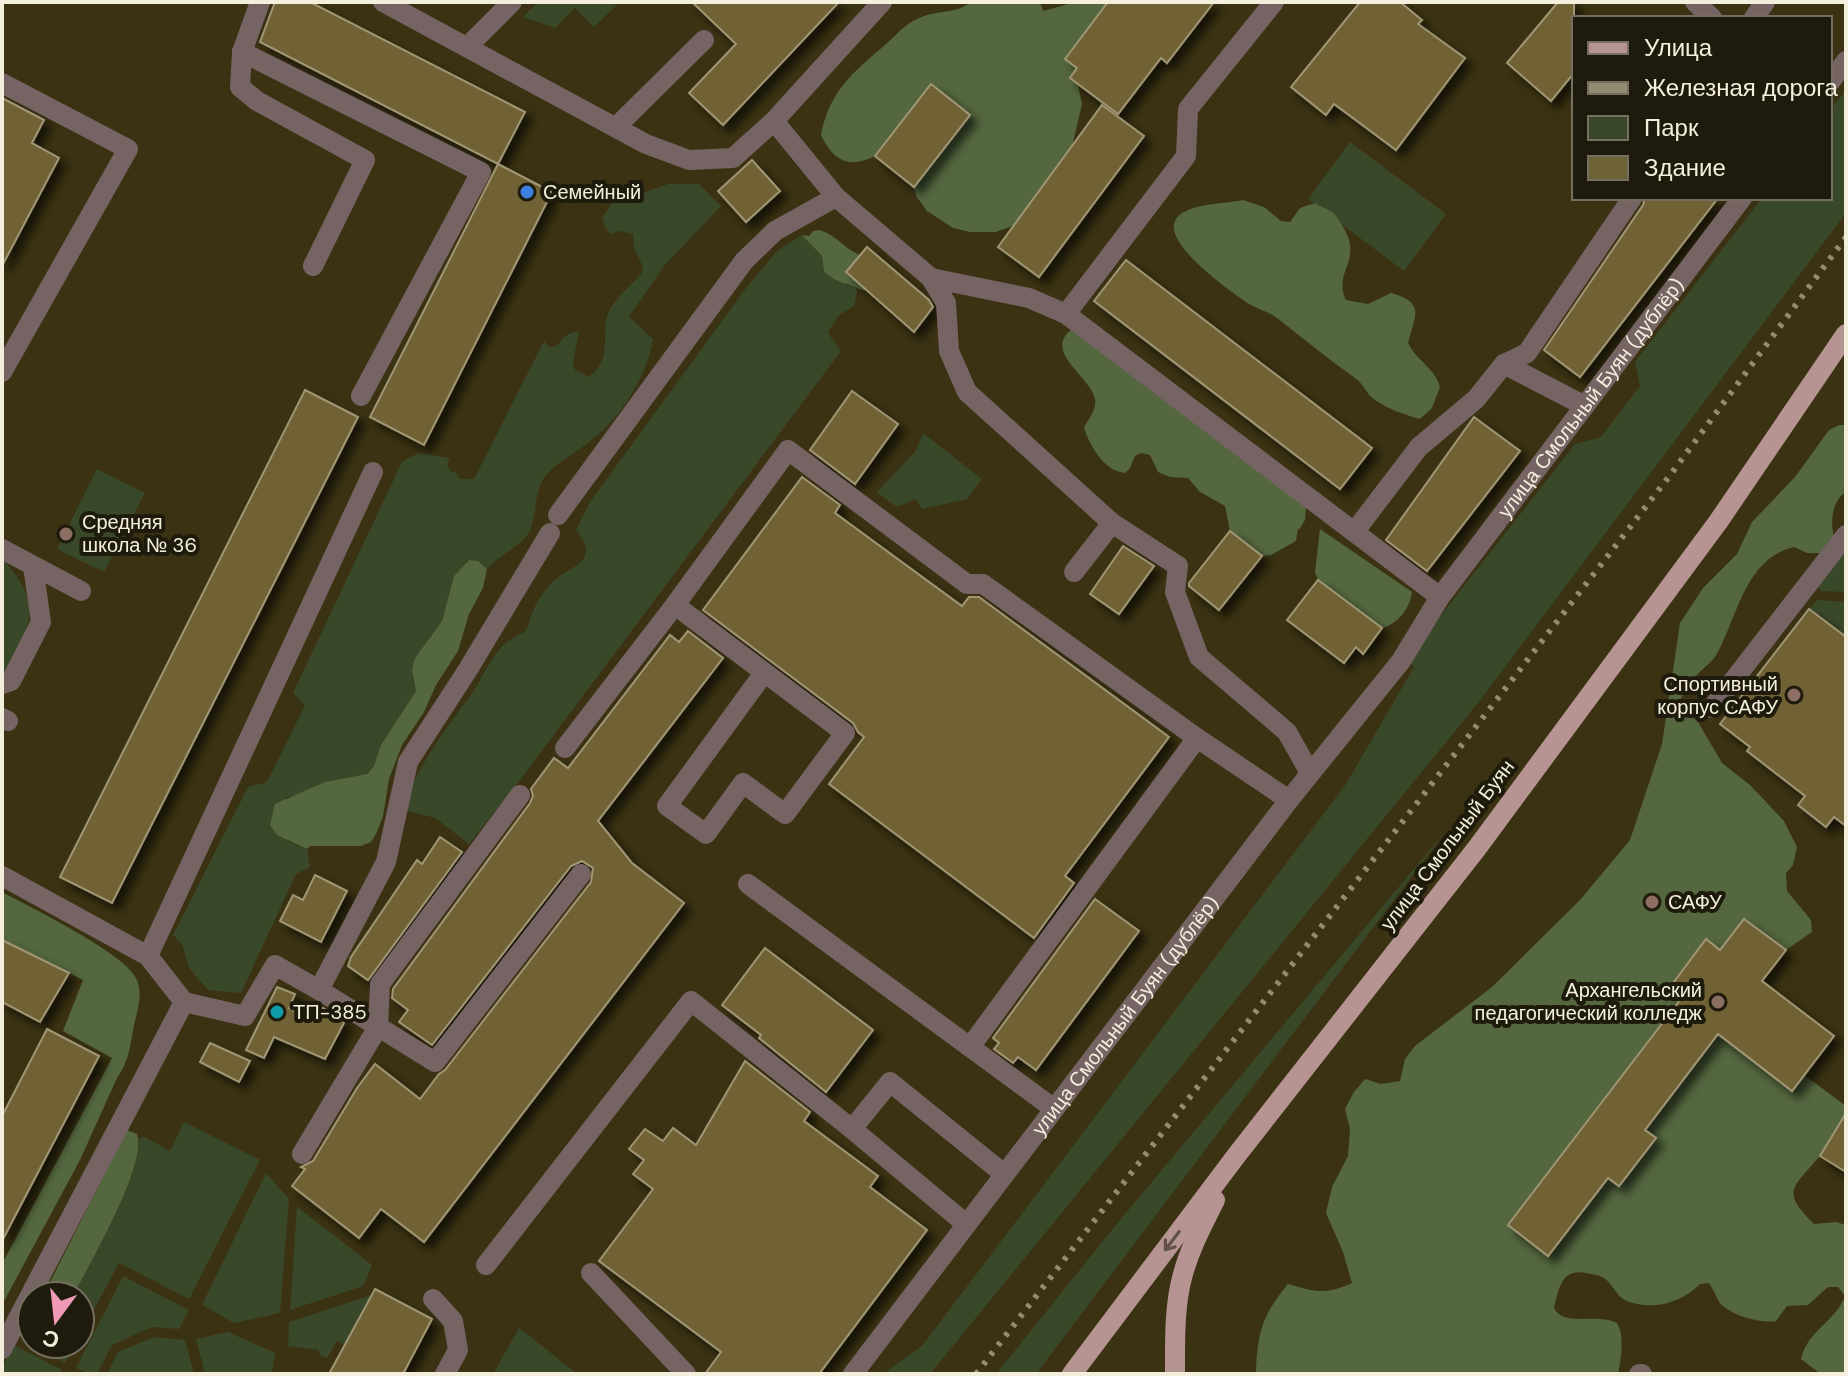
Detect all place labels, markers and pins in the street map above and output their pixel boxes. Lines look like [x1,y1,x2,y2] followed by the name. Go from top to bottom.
[543,179,641,205] place label: Семейный
[518,183,536,201] marker: Семейный
[82,509,197,558] place label: Средняя школа № 36
[57,525,75,543] marker: Средняя школа № 36
[1657,671,1778,720] place label: Спортивный корпус САФУ
[1785,686,1803,704] marker: Спортивный корпус САФУ
[1668,889,1722,915] place label: САФУ
[1643,893,1661,911] marker: САФУ
[1475,977,1703,1026] place label: Архангельский педагогический колледж
[1709,993,1727,1011] marker: Архангельский педагогический колледж
[293,999,367,1025] place label: ТП-385
[268,1003,286,1021] marker: ТП-385

